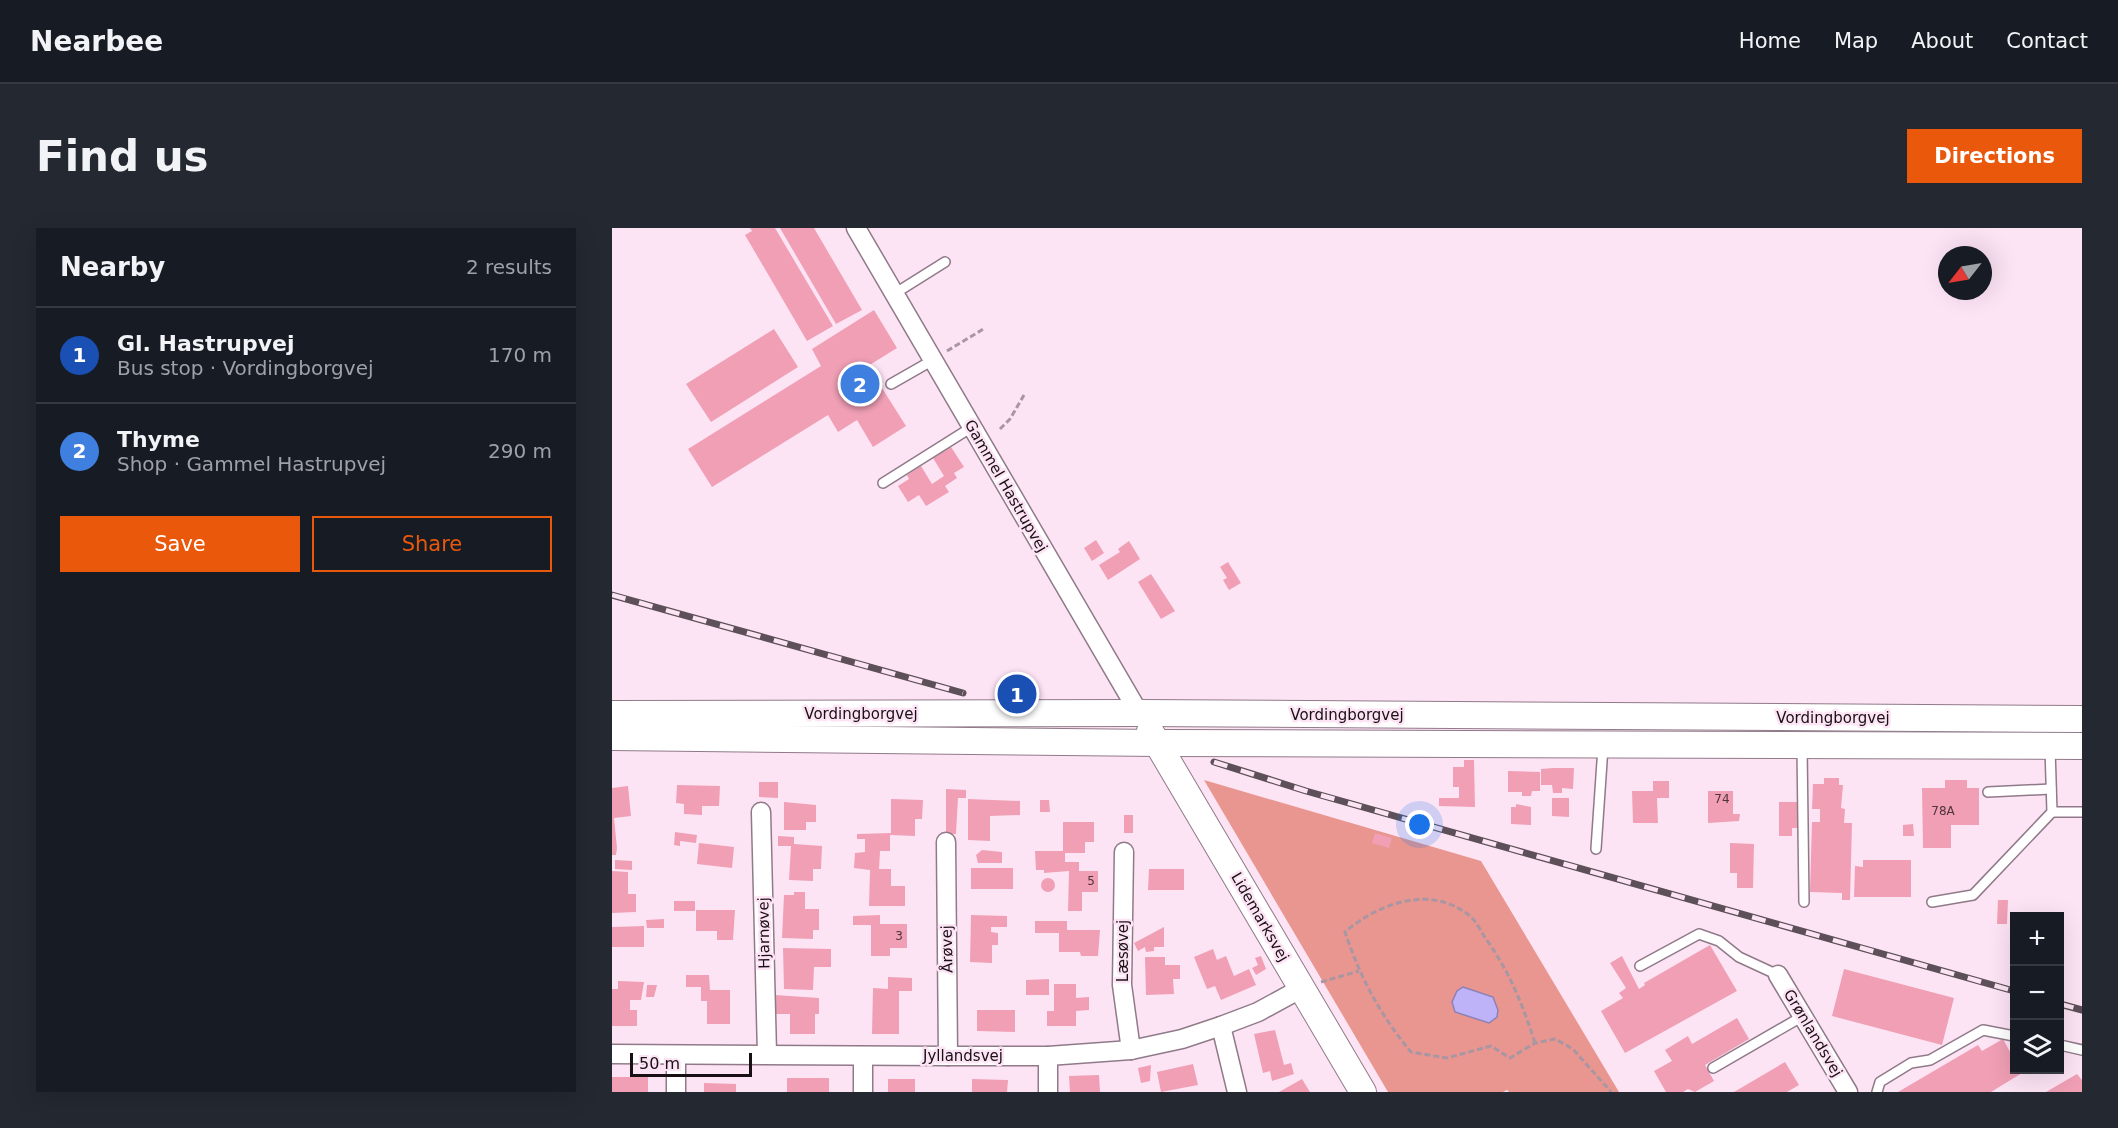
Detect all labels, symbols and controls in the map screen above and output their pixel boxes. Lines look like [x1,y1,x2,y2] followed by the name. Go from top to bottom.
[30,25,163,58] text: Nearbee
[1739,29,1801,53] text: Home
[1834,29,1878,53] text: Map
[1911,29,1973,53] text: About
[2006,29,2088,53] text: Contact
[1907,129,2082,183] button: Directions
[36,132,209,181] text: Find us
[1938,246,1992,300] north arrow
[60,252,165,282] text: Nearby
[466,255,552,279] text: 2 results
[117,331,295,356] text: Gl. Hastrupvej
[73,343,86,367] text: 1
[488,343,552,367] text: 170 m
[117,356,374,380] text: Bus stop · Vordingborgvej
[840,362,880,406] pin: 2
[961,417,1051,555] street label: Gammel Hastrupvej
[117,427,200,452] text: Thyme
[73,439,86,463] text: 2
[488,439,552,463] text: 290 m
[117,452,386,476] text: Shop · Gammel Hastrupvej
[60,516,300,572] button: Save
[312,516,552,572] button: Share
[998,672,1036,716] pin: 1
[804,705,918,723] street label: Vordingborgvej
[1290,706,1404,724] street label: Vordingborgvej
[1776,709,1890,727] street label: Vordingborgvej
[1714,792,1730,806] house number: 74
[1931,804,1956,818] house number: 78A
[1405,810,1434,839] your location
[1227,869,1293,965] street label: Lidemarksvej
[1087,874,1095,888] house number: 5
[754,897,774,969] street label: Hjarnøvej
[2010,912,2064,1074] map controls
[2010,912,2064,966] button: +
[1114,920,1132,982] street label: Læsøvej
[937,925,956,973] street label: Årøvej
[895,929,903,943] house number: 3
[2010,966,2064,1020] button: −
[1780,986,1846,1080] street label: Grønlandsvej
[2010,1020,2064,1074] button: layers
[922,1047,1003,1065] street label: Jyllandsvej
[630,1050,752,1078] scale bar
[639,1054,680,1073] text: 50 m

